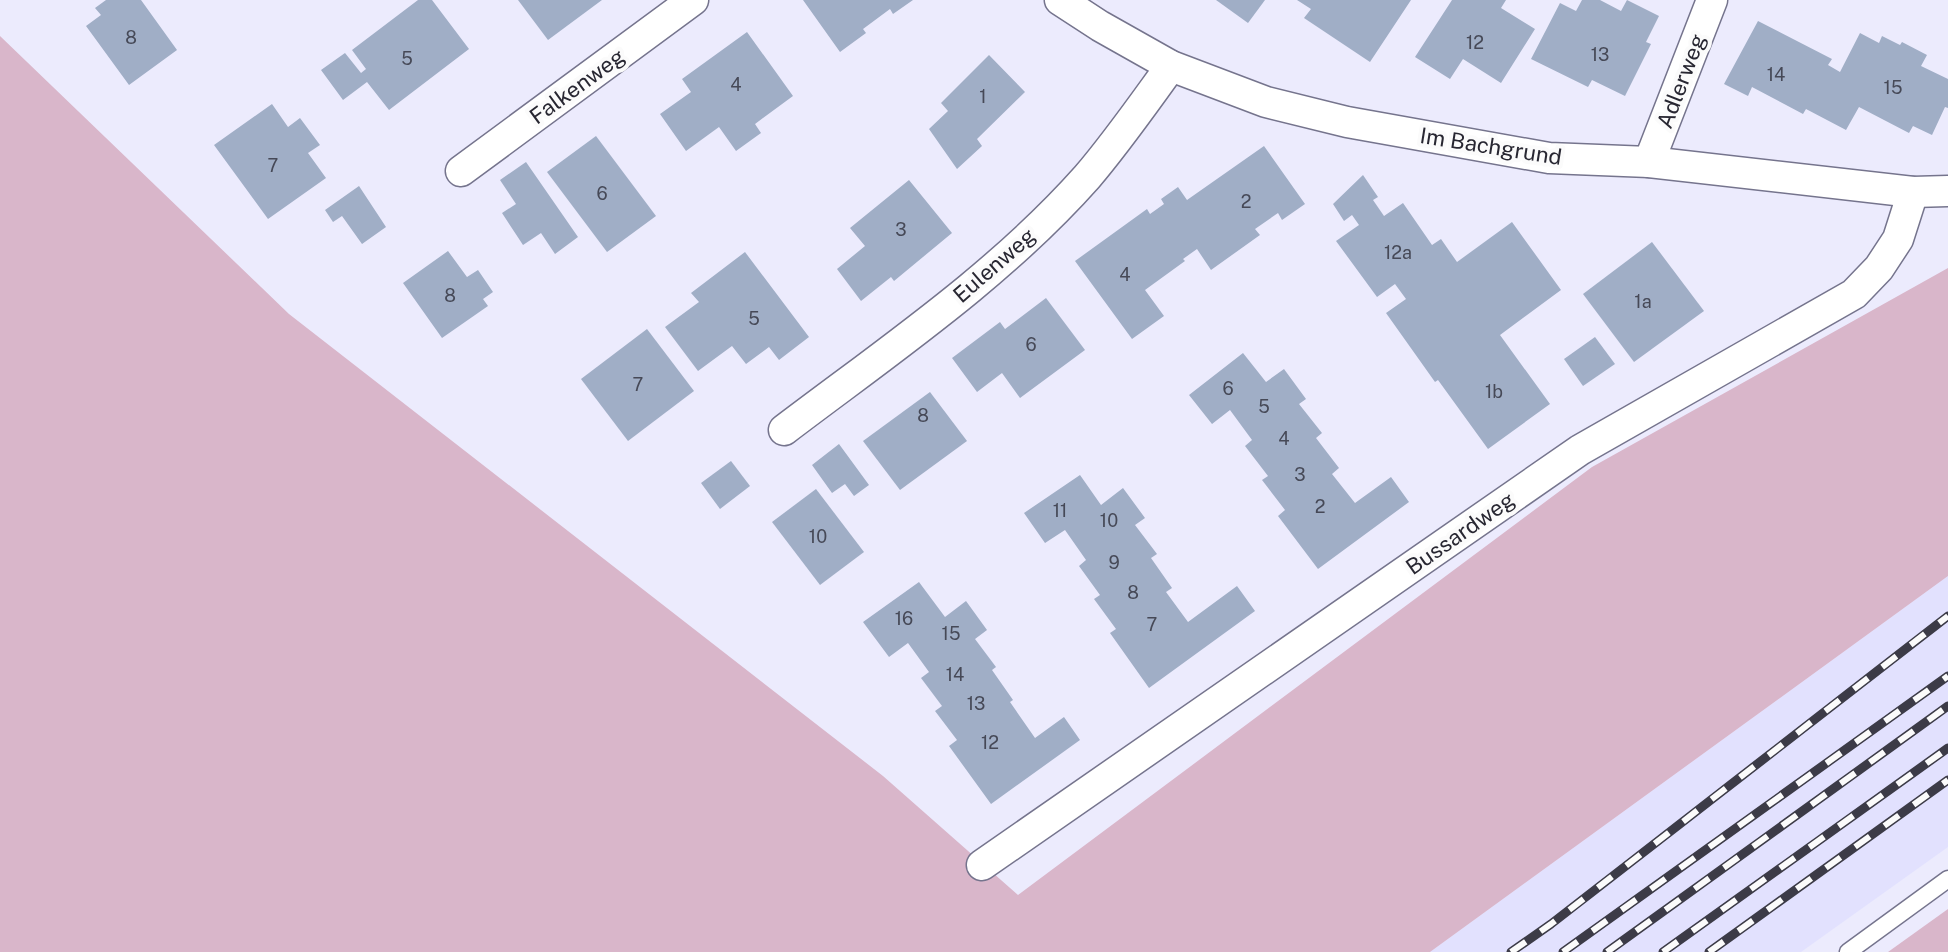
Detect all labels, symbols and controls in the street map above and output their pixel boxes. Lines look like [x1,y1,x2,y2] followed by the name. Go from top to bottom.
[125,27,137,48] house number: 8
[1651,30,1711,132] street label: Adlerweg
[1466,32,1484,53] house number: 12
[524,43,630,129] street label: Falkenweg
[1591,44,1609,65] house number: 13
[401,48,413,69] house number: 5
[1767,64,1785,85] house number: 14
[730,74,742,95] house number: 4
[1884,77,1902,98] house number: 15
[979,86,987,107] house number: 1
[1418,122,1564,170] street label: Im Bachgrund
[268,155,278,176] house number: 7
[596,183,608,204] house number: 6
[1241,191,1251,212] house number: 2
[895,219,907,240] house number: 3
[948,222,1040,308] street label: Eulenweg
[1384,242,1412,263] house number: 12a
[1119,264,1131,285] house number: 4
[444,285,456,306] house number: 8
[1634,291,1652,312] house number: 1a
[748,308,760,329] house number: 5
[1025,334,1037,355] house number: 6
[633,374,643,395] house number: 7
[1222,378,1234,399] house number: 6
[1485,381,1503,402] house number: 1b
[1258,396,1270,417] house number: 5
[917,405,929,426] house number: 8
[1278,428,1290,449] house number: 4
[1294,464,1306,485] house number: 3
[1401,486,1519,580] street label: Bussardweg
[1315,496,1325,517] house number: 2
[1053,500,1067,521] house number: 11
[1100,510,1118,531] house number: 10
[809,526,827,547] house number: 10
[1108,552,1120,573] house number: 9
[1127,582,1139,603] house number: 8
[895,608,913,629] house number: 16
[1147,614,1157,635] house number: 7
[942,623,960,644] house number: 15
[946,664,964,685] house number: 14
[967,693,985,714] house number: 13
[981,732,999,753] house number: 12

